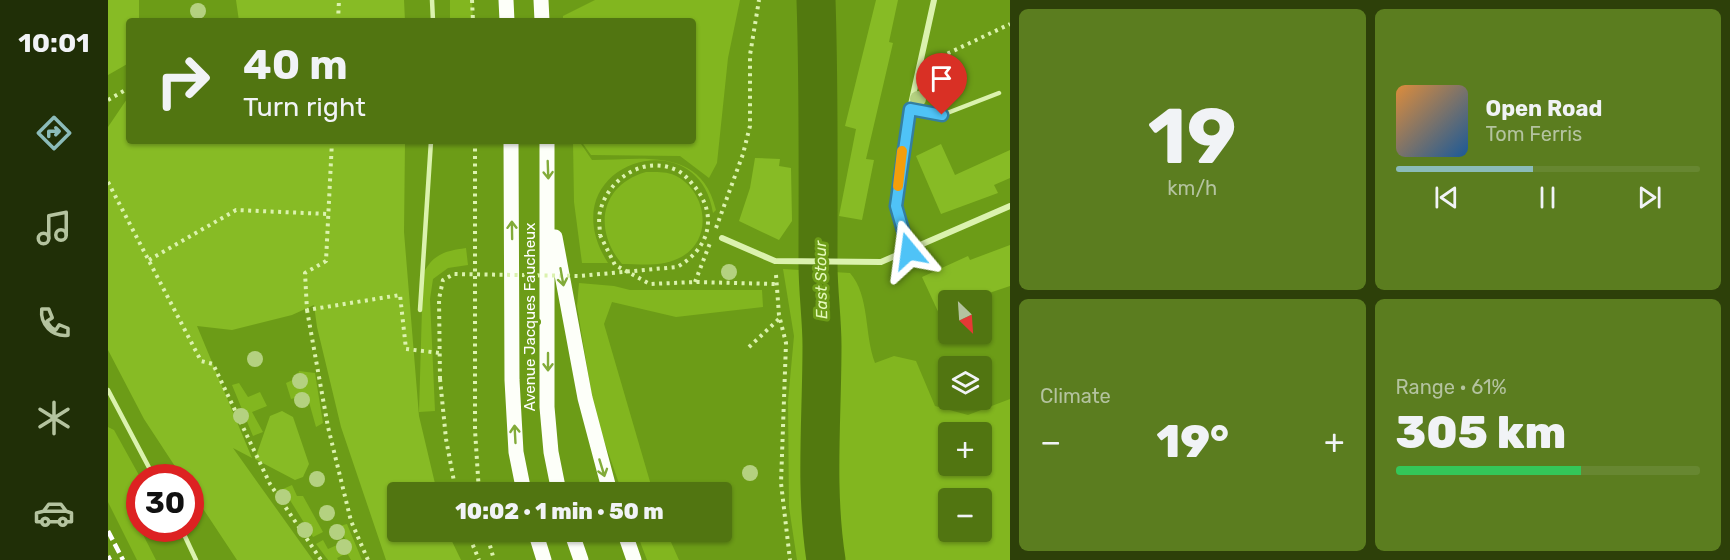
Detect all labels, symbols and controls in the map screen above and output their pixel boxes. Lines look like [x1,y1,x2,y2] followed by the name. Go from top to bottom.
[18,27,90,59] text: 10:01
[243,40,348,90] text: 40 m
[144,42,222,120] icon: right
[916,53,967,115] pin
[925,62,958,95] icon: arrive
[1148,90,1237,183] text: 19
[243,91,366,123] text: Turn right
[1486,95,1602,122] text: Open Road
[33,112,75,154] icon: directions
[1486,122,1582,146] text: Tom Ferris
[542,159,553,179] one-way arrow
[1167,176,1217,200] text: km/h
[1430,181,1463,214] icon: previous
[1531,181,1564,214] icon: pause
[1633,181,1666,214] icon: next
[33,207,75,249] icon: music
[877,219,941,283] position arrow
[506,221,518,241] one-way arrow
[521,223,539,411] street label: Avenue Jacques Faucheux
[811,240,831,319] water label: East Stour
[557,267,568,286] one-way arrow
[938,290,992,344] north arrow
[938,290,992,542] map controls
[33,302,75,344] icon: phone
[542,352,554,372] one-way arrow
[938,356,992,410] button: layers
[1396,375,1507,399] text: Range · 61%
[1040,384,1111,408] text: Climate
[33,397,75,439] icon: climate
[1396,406,1566,459] text: 305 km
[1156,415,1229,468] text: 19°
[938,422,992,476] button: +
[1040,422,1061,461] text: −
[1324,422,1344,461] text: +
[509,425,520,445] one-way arrow
[598,458,609,477] one-way arrow
[126,464,204,542] speed limit sign: 30
[938,488,992,542] button: −
[33,492,75,534] icon: car
[455,498,664,525] text: 10:02 · 1 min · 50 m

